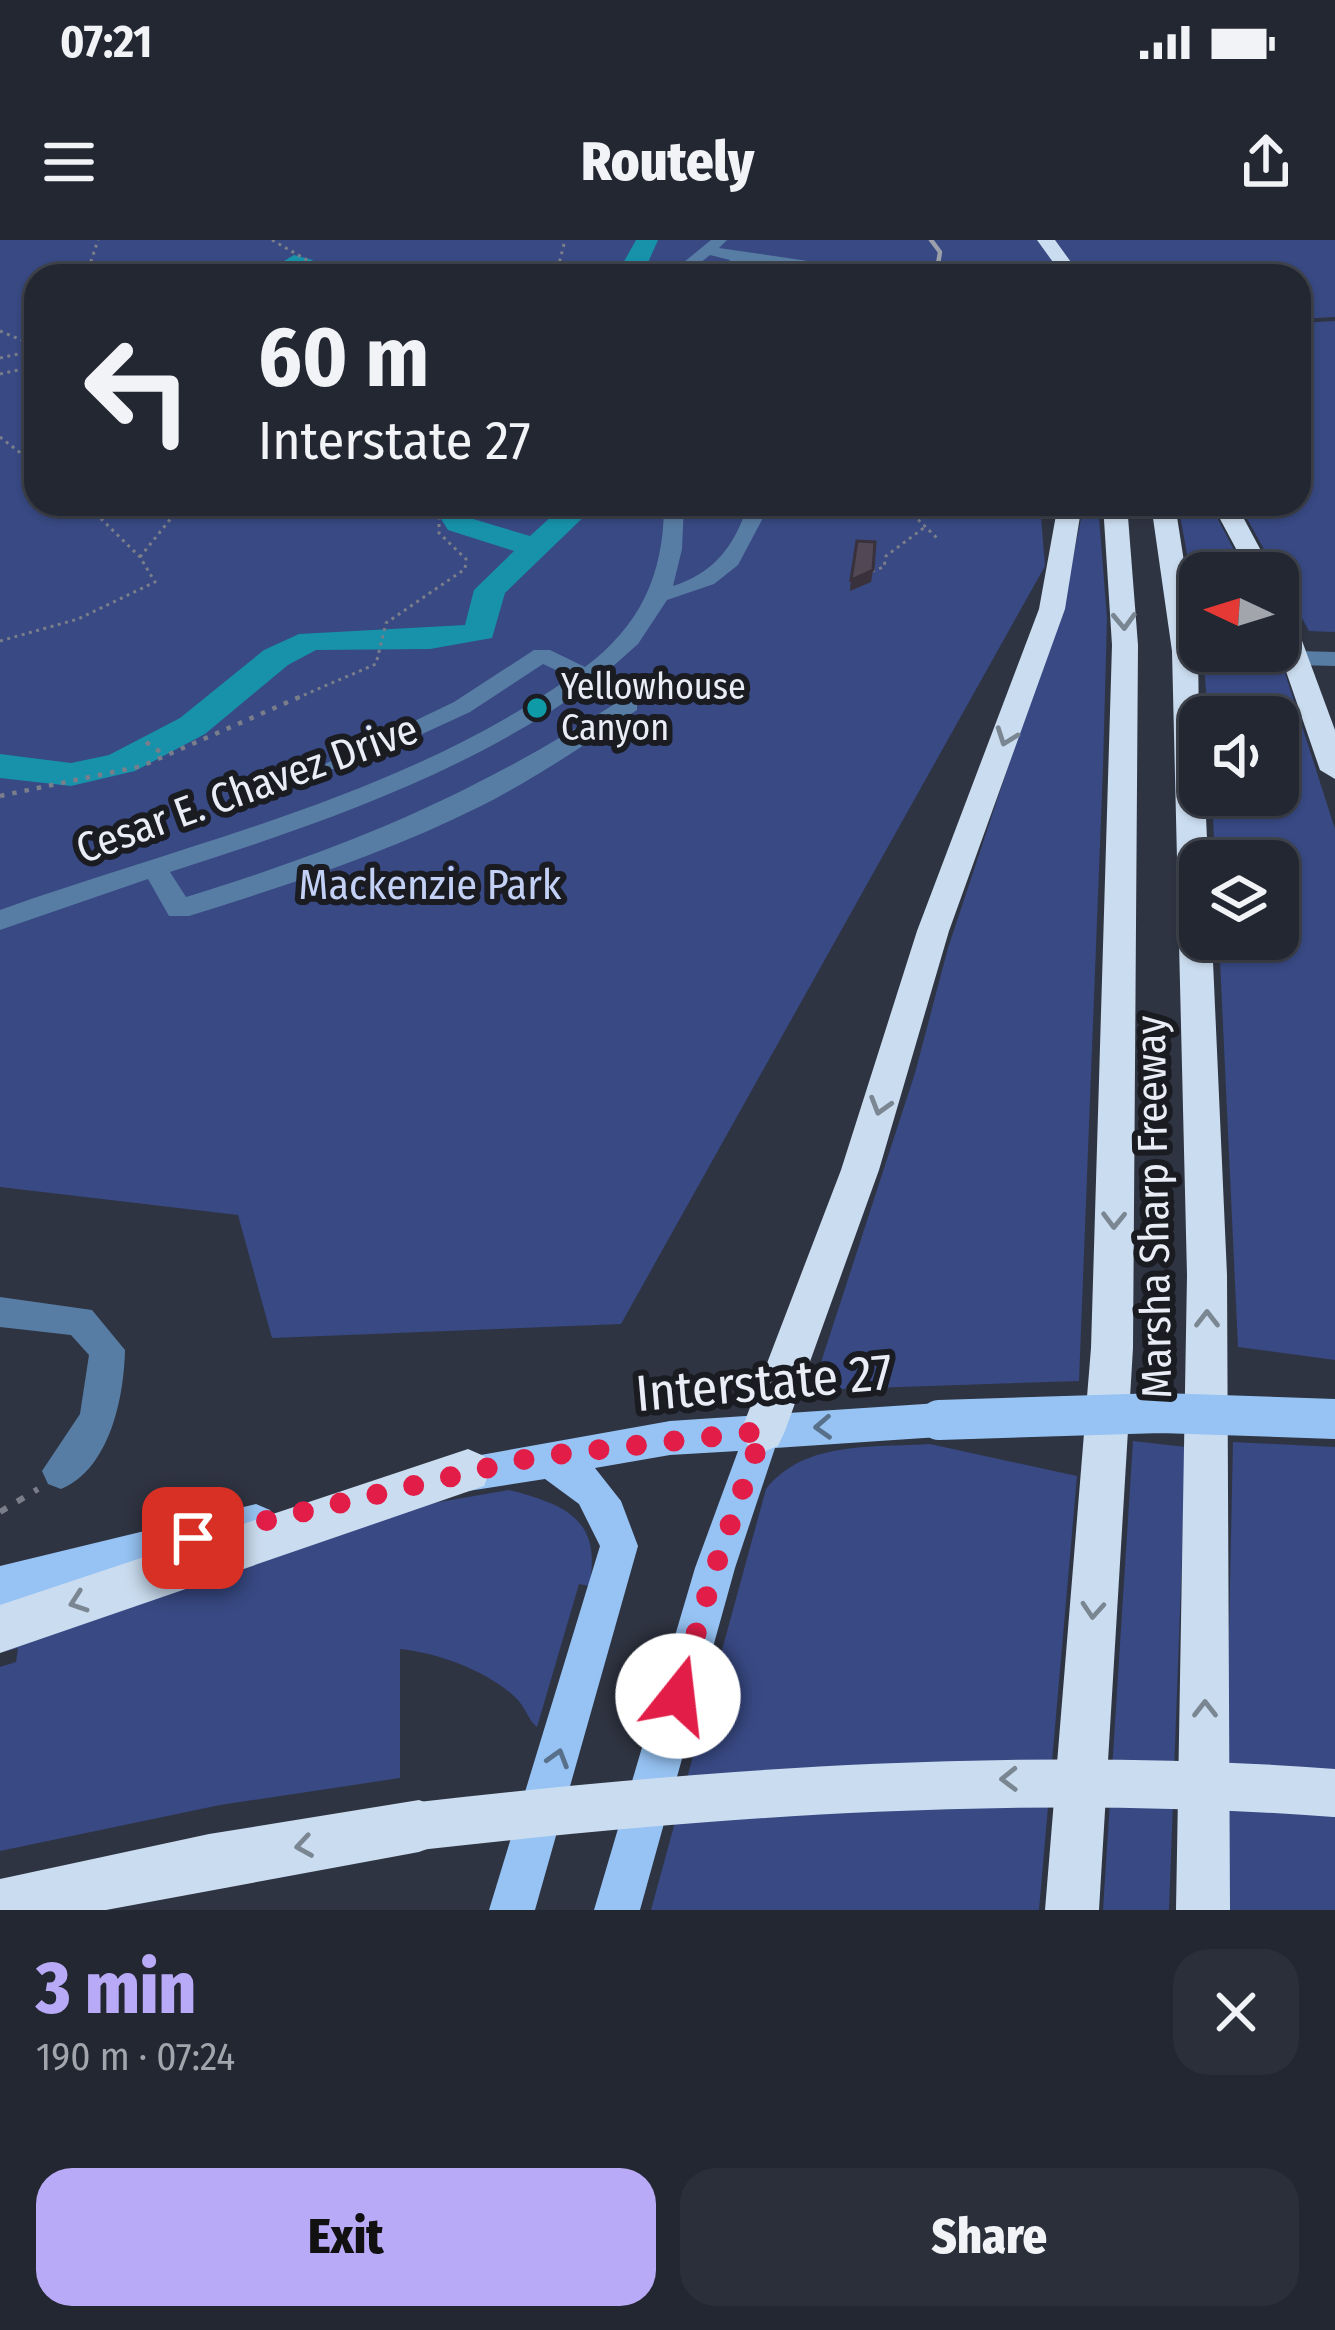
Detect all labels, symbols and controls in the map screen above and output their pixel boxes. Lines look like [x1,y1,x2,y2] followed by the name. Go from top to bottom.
[60,15,152,69] text: 07:21
[36,129,102,195] icon: menu
[1233,129,1299,195] icon: share
[581,130,754,194] text: Routely
[258,307,429,408] text: 60 m
[60,312,216,468] icon: left
[258,409,531,473] text: Interstate 27
[1179,552,1299,672] north arrow
[1179,552,1299,960] map controls
[1111,612,1137,631] one-way arrow
[561,665,746,750] place label: Yellowhouse Canyon
[524,695,550,721] marker: Yellowhouse Canyon
[1179,696,1299,816] button: sound
[69,704,425,874] street label: Cesar E. Chavez Drive
[995,726,1020,747] one-way arrow
[1179,840,1299,960] button: layers
[299,860,562,910] park label: Mackenzie Park
[1126,1015,1182,1399] street label: Marsha Sharp Freeway
[869,1095,894,1116] one-way arrow
[1101,1212,1127,1230] one-way arrow
[1194,1309,1220,1327] one-way arrow
[633,1341,895,1425] street label: Interstate 27
[813,1414,832,1440] one-way arrow
[142,1487,244,1589] pin
[160,1505,226,1571] icon: arrive
[69,1588,90,1612] one-way arrow
[1080,1601,1106,1620] one-way arrow
[615,1633,741,1759] position arrow
[1192,1699,1218,1717] one-way arrow
[544,1748,569,1769] one-way arrow
[999,1765,1018,1791] one-way arrow
[294,1832,314,1857] one-way arrow
[36,1946,196,2032] text: 3 min
[1173,1949,1299,2075] button: close
[36,2034,235,2080] text: 190 m · 07:24
[36,2168,656,2306] button: Exit
[680,2168,1299,2306] button: Share

